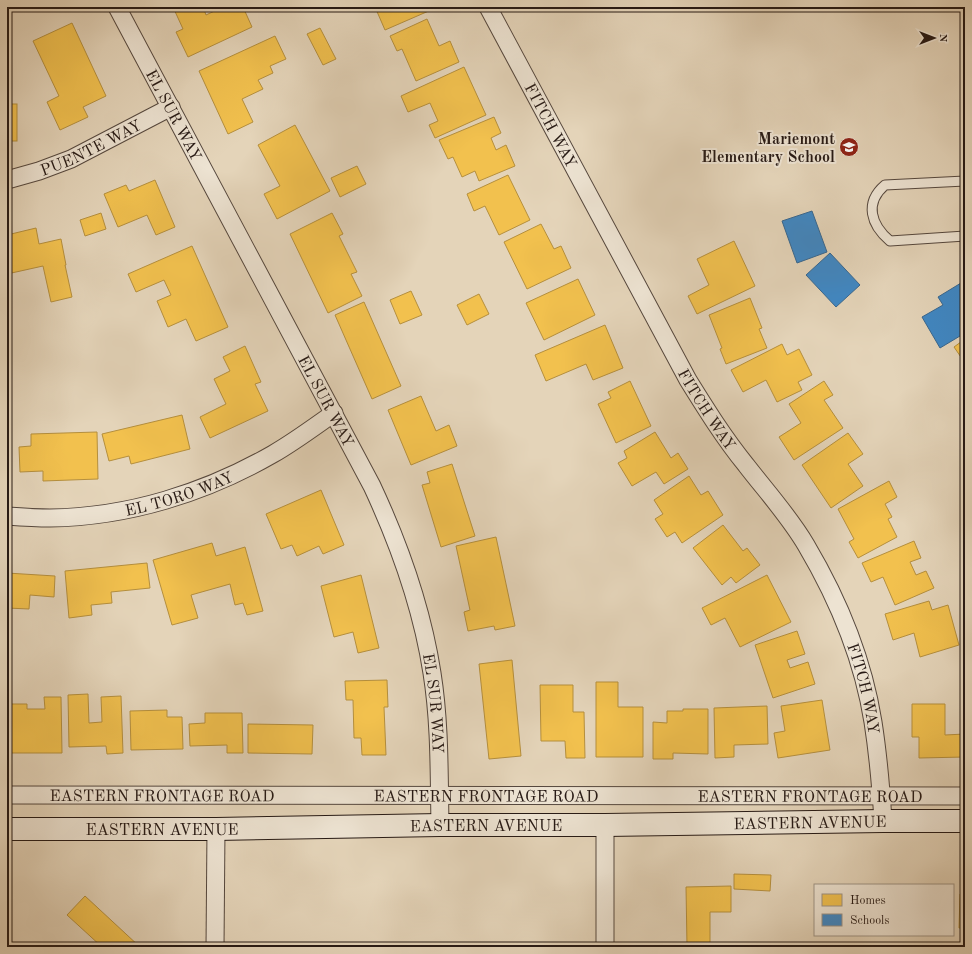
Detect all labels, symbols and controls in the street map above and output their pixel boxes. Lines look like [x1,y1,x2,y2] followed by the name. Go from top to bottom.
[914,18,954,58] north arrow
[937,34,948,43] text: N
[142,67,204,164] street label: EL SUR WAY
[520,81,579,171] street label: FITCH WAY
[38,118,145,180] street label: PUENTE WAY
[701,132,835,166] place label: Mariemont Elementary School
[838,136,860,158] school or university icon: Mariemont Elementary School
[294,353,356,450] street label: EL SUR WAY
[674,367,738,454] street label: FITCH WAY
[124,470,236,520] street label: EL TORO WAY
[843,641,881,736] street label: FITCH WAY
[419,652,445,754] street label: EL SUR WAY
[50,789,274,805] street label: EASTERN FRONTAGE ROAD
[374,789,598,806] street label: EASTERN FRONTAGE ROAD
[698,790,922,806] street label: EASTERN FRONTAGE ROAD
[733,815,887,833] street label: EASTERN AVENUE
[409,819,562,836] street label: EASTERN AVENUE
[86,823,239,839] street label: EASTERN AVENUE
[814,884,954,936] legend
[850,895,886,907] text: Homes
[850,915,890,927] text: Schools

